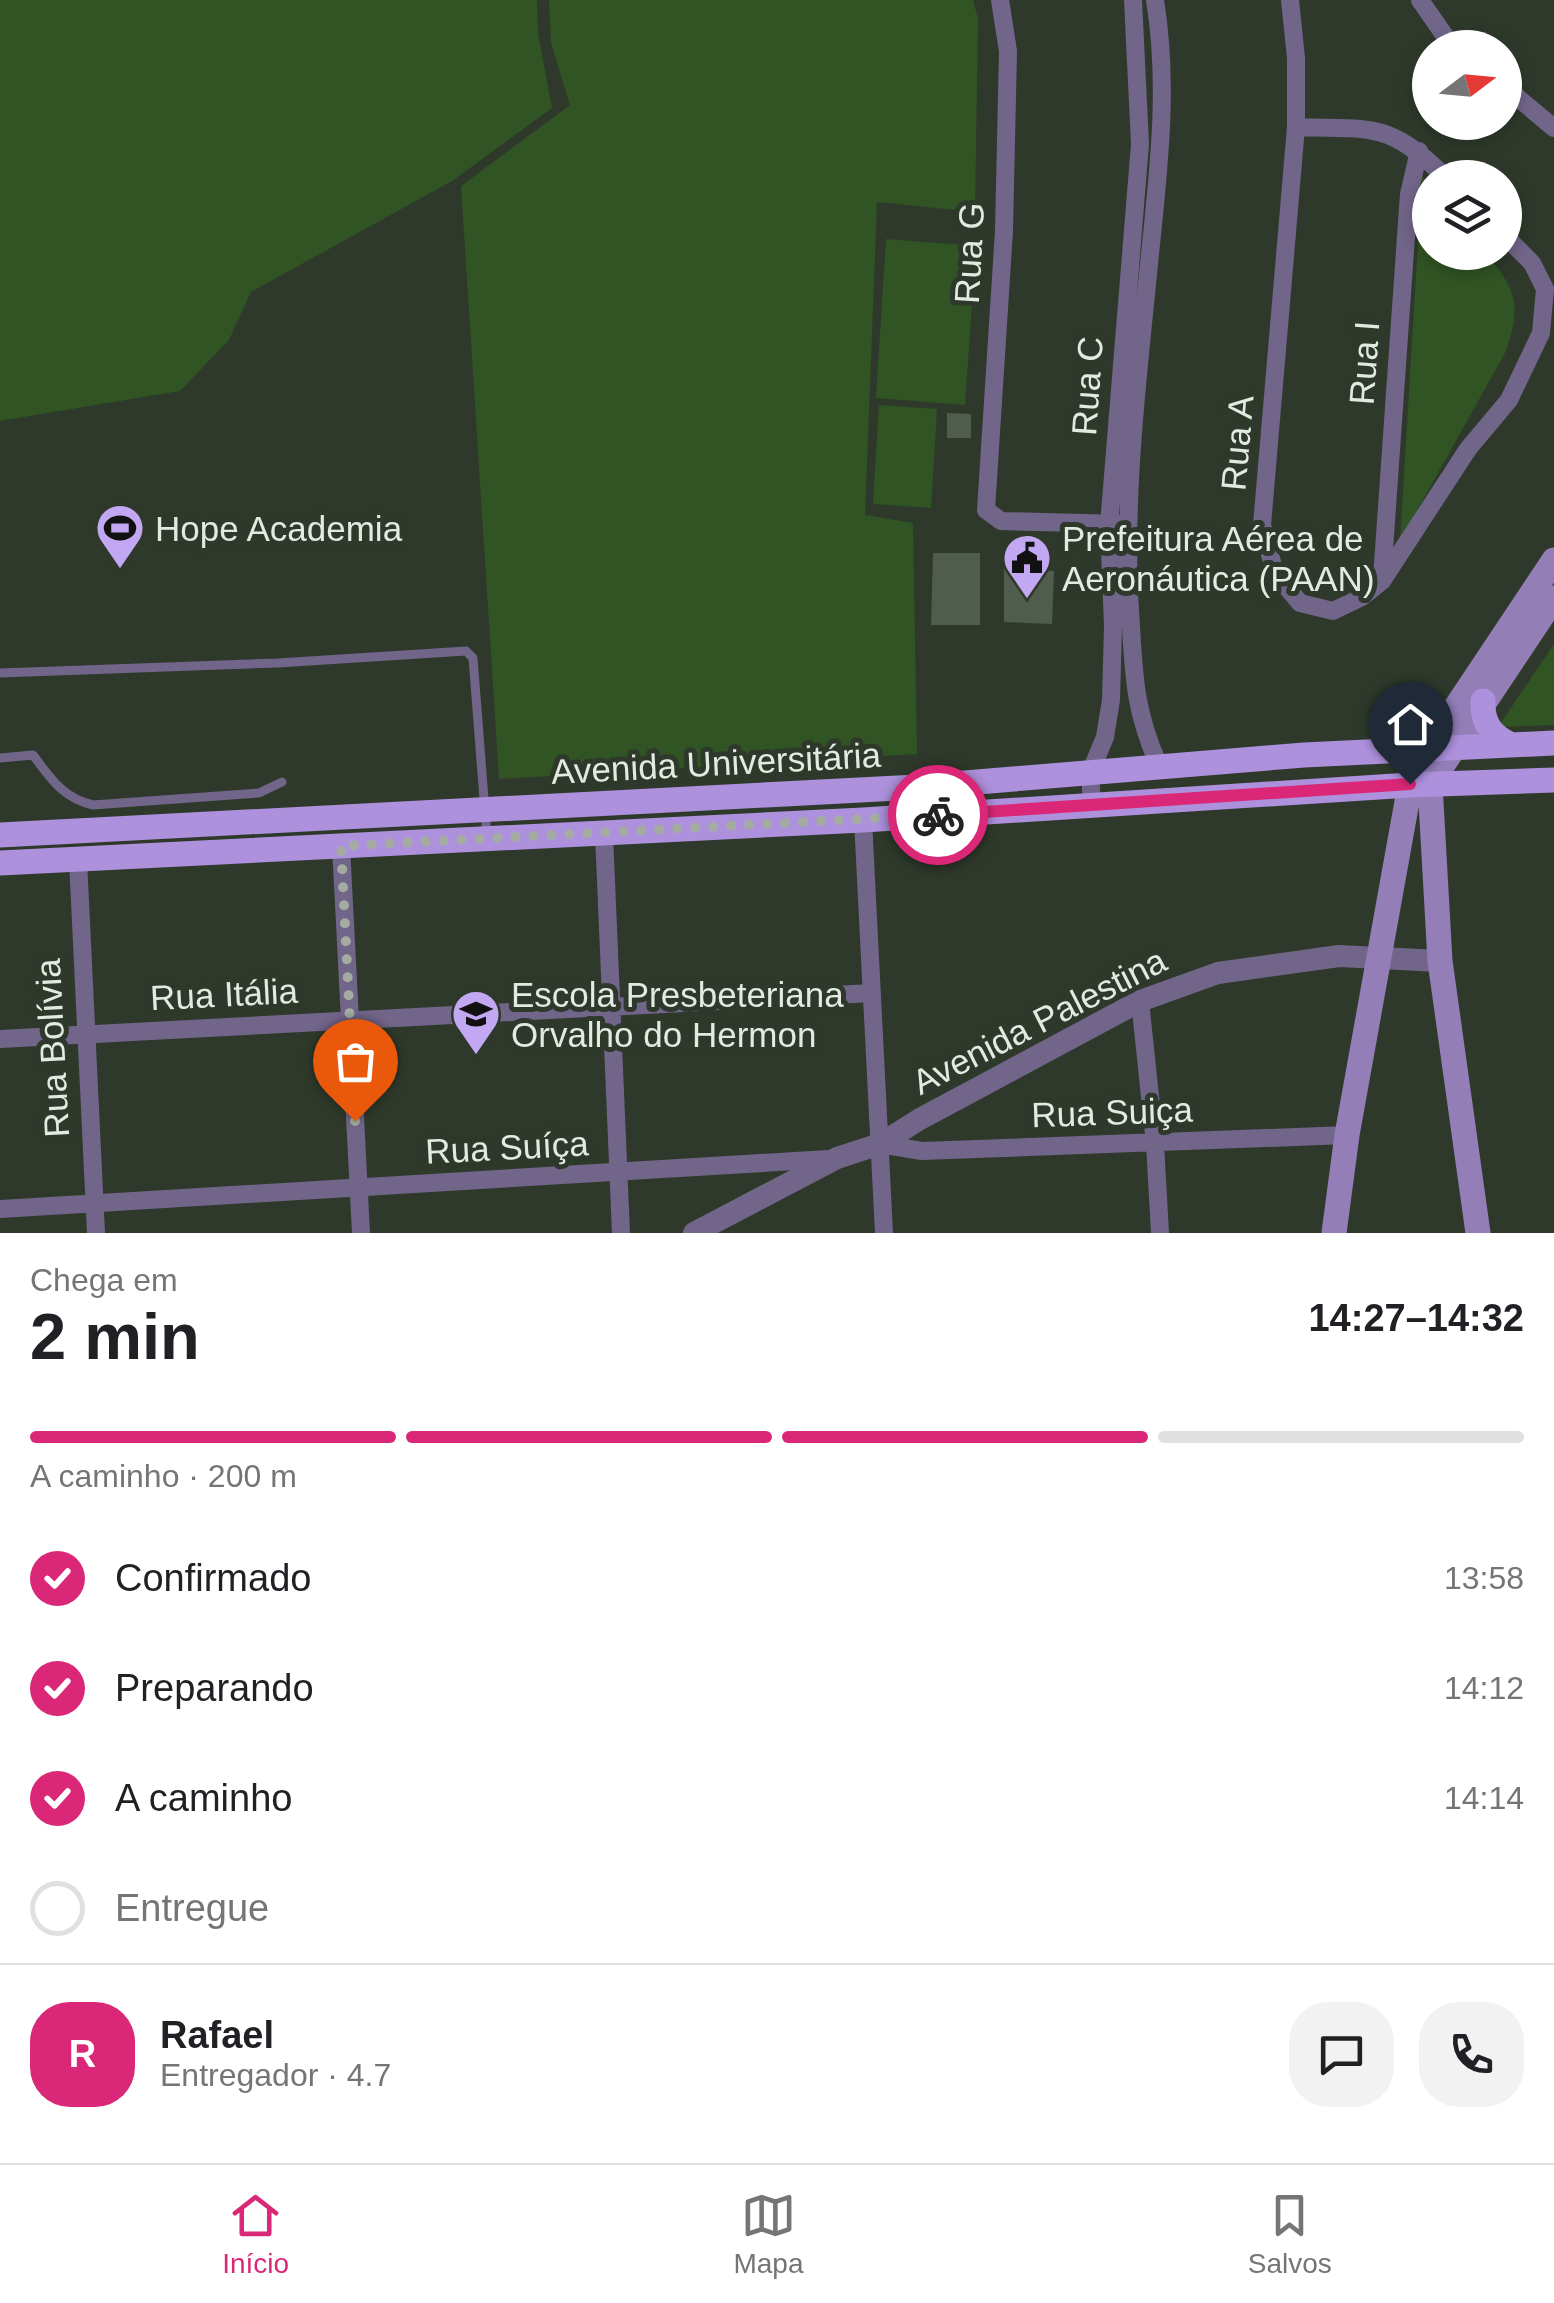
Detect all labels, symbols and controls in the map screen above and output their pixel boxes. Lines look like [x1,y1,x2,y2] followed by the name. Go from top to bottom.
[1412,30,1522,140] north arrow
[1412,30,1522,270] map controls
[1412,160,1522,270] button: layers
[947,201,991,305] street label: Rua G
[1342,320,1386,406] street label: Rua I
[1064,335,1110,437] street label: Rua C
[1213,393,1261,492] street label: Rua A
[94,502,146,570] sports icon: Hope Academia
[155,509,403,548] place label: Hope Academia
[1062,519,1375,598] place label: Prefeitura Aérea de Aeronáutica (PAAN)
[1001,532,1053,600] public building icon: Prefeitura Aérea de Aeronáutica (PAAN)
[1368,682,1453,785] pin
[1383,697,1438,752] icon: home
[550,735,882,791] street label: Avenida Universitária
[888,765,988,865] courier
[911,788,966,843] icon: bike
[906,940,1173,1102] street label: Avenida Palestina
[28,957,76,1138] street label: Rua Bolívia
[149,971,299,1017] street label: Rua Itália
[511,975,844,1054] place label: Escola Presbeteriana Orvalho do Hermon
[450,988,502,1056] school or university icon: Escola Presbeteriana Orvalho do Hermon
[313,1019,398,1122] pin
[328,1034,383,1089] icon: bag
[1031,1090,1194,1134] street label: Rua Suiça
[424,1123,590,1171] street label: Rua Suíça
[30,1262,178,1298] text: Chega em
[1308,1297,1524,1339] text: 14:27–14:32
[30,1300,200,1373] text: 2 min
[30,1458,297,1494] text: A caminho · 200 m
[30,1551,85,1606] icon: check
[115,1557,311,1599] text: Confirmado
[1444,1560,1524,1596] text: 13:58
[30,1661,85,1716] icon: check
[115,1667,314,1709] text: Preparando
[1444,1670,1524,1706] text: 14:12
[30,1771,85,1826] icon: check
[115,1777,292,1819] text: A caminho
[1444,1780,1524,1816] text: 14:14
[115,1887,269,1929] text: Entregue
[1289,2002,1394,2107] button: chat
[1419,2002,1524,2107] button: phone
[160,2014,274,2056] text: Rafael
[69,2033,96,2075] text: R
[160,2057,391,2093] text: Entregador · 4.7
[222,2188,289,2280] tab: Início
[733,2188,803,2280] tab: Mapa
[1248,2188,1332,2280] tab: Salvos

